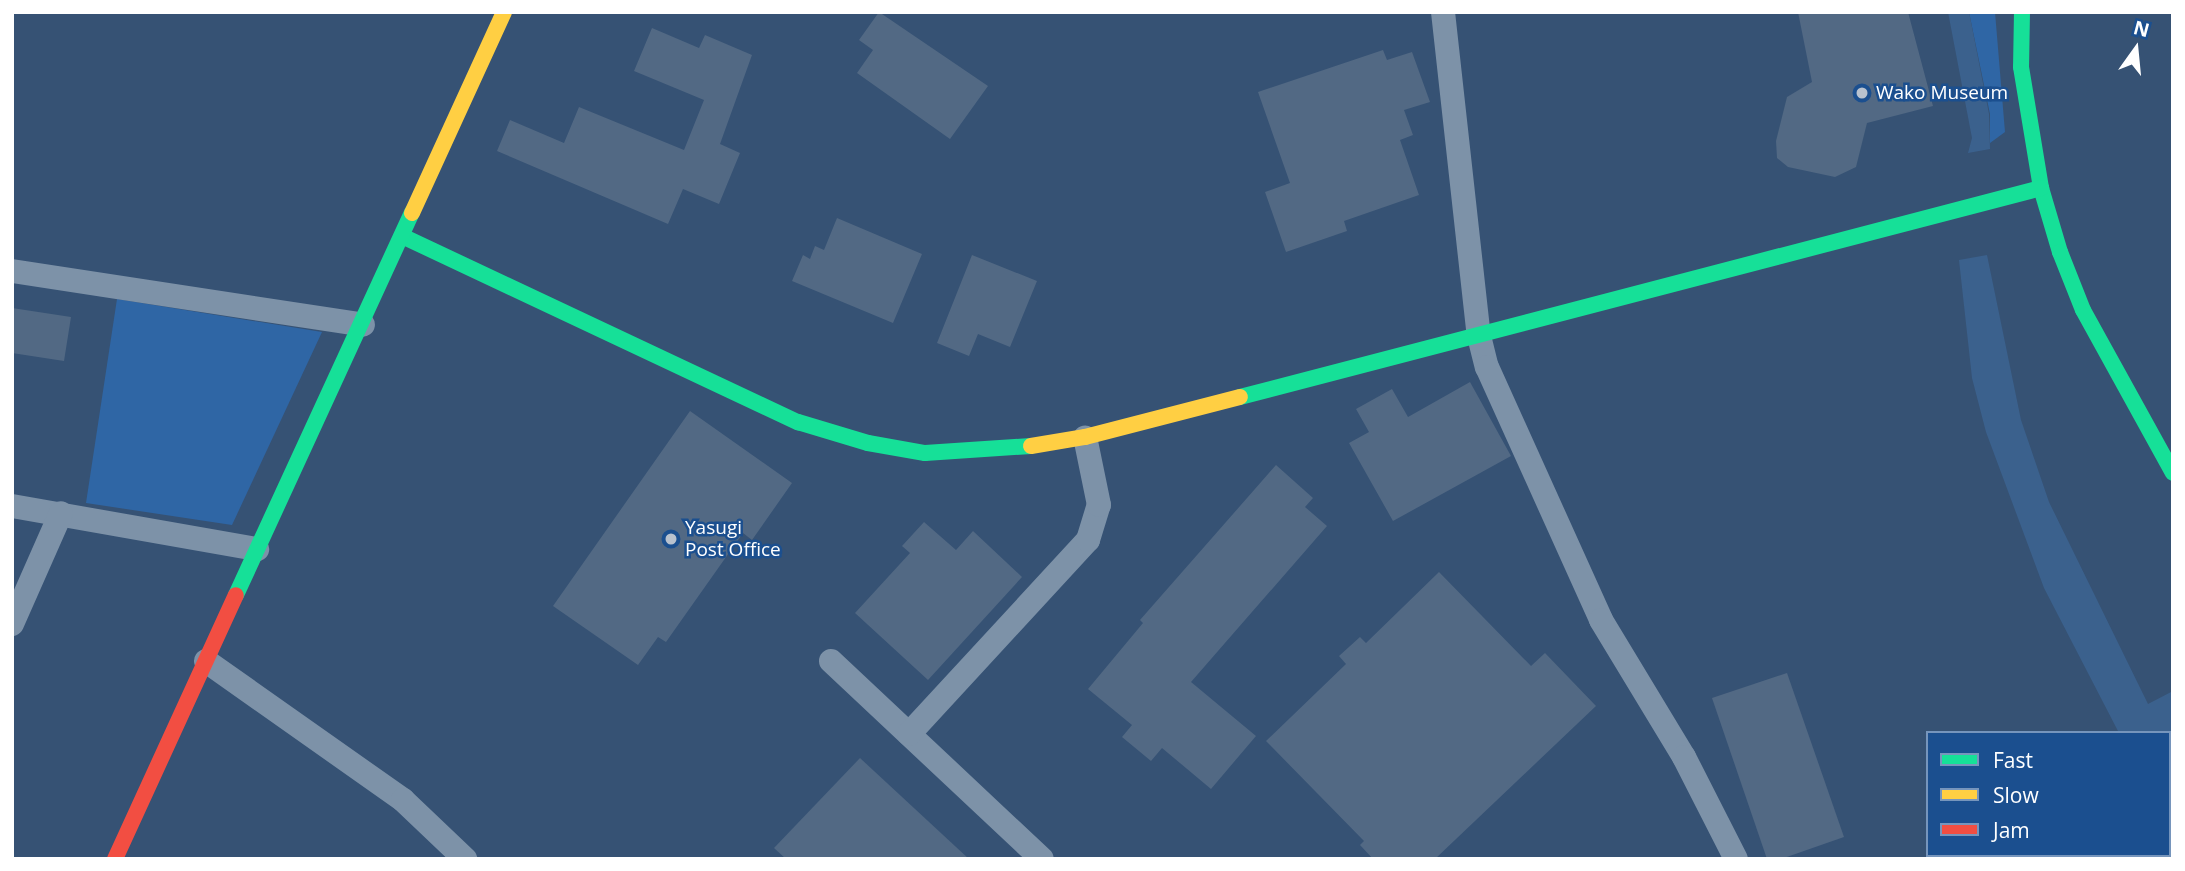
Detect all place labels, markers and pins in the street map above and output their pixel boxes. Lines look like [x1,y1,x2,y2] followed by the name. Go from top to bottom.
[1876,82,2008,104] place label: Wako Museum
[1854,85,1870,101] marker: Wako Museum
[685,517,781,561] place label: Yasugi Post Office
[663,531,679,547] marker: Yasugi Post Office

